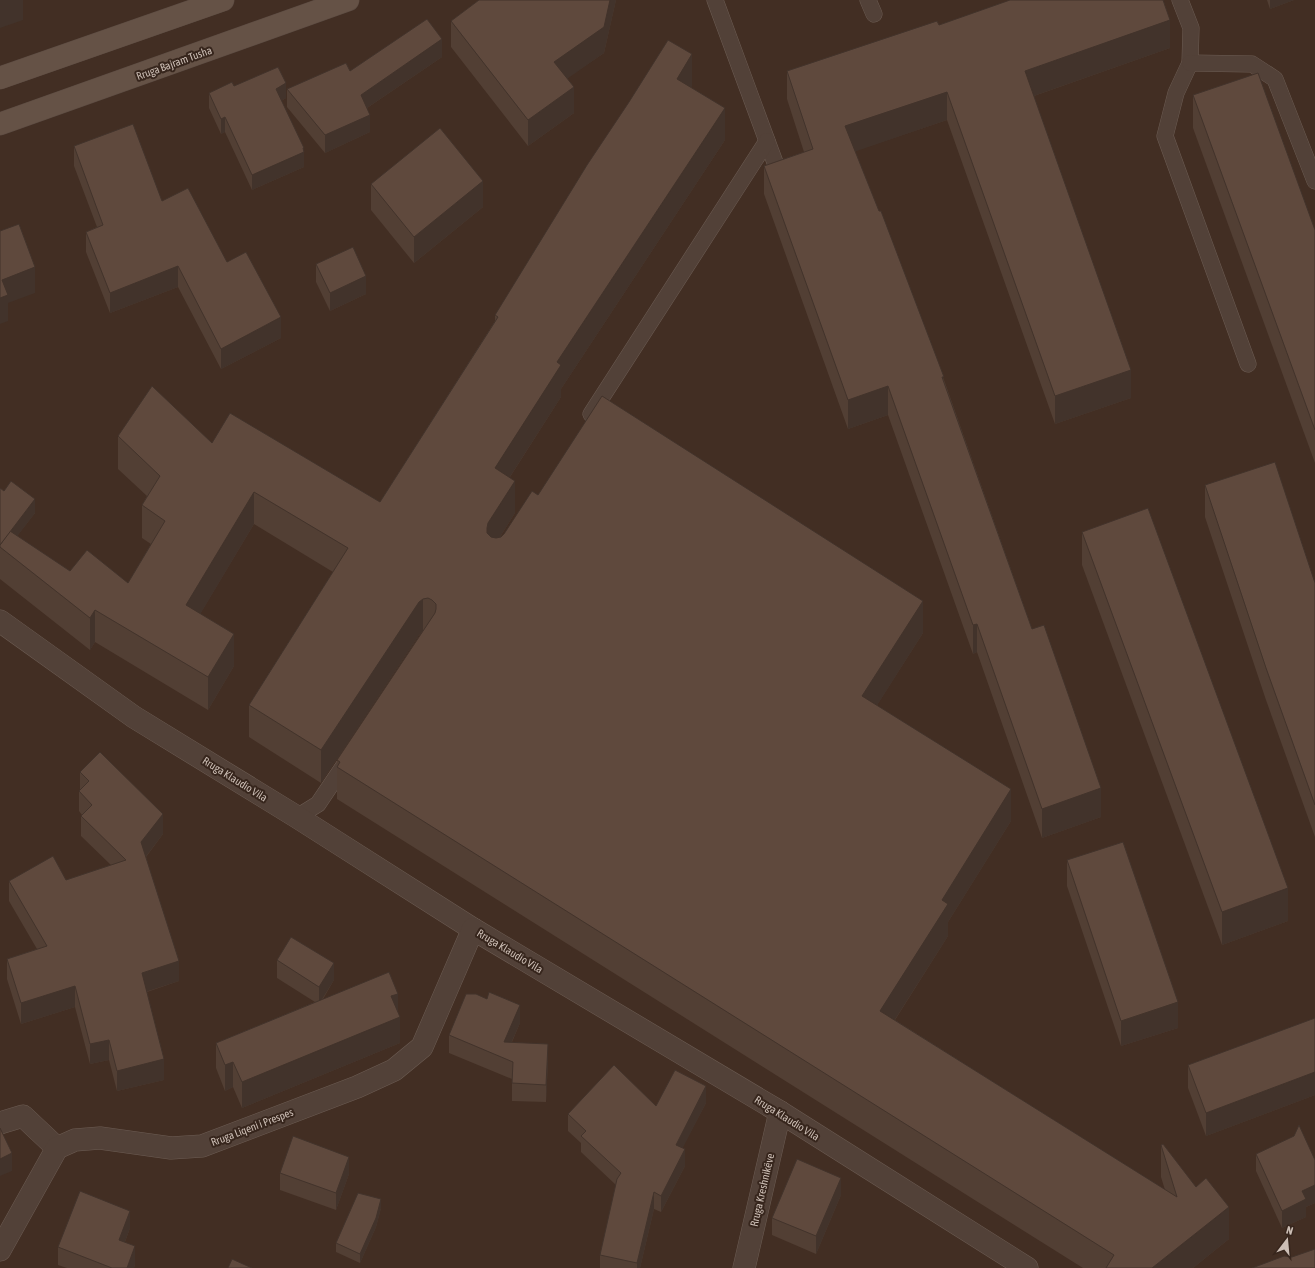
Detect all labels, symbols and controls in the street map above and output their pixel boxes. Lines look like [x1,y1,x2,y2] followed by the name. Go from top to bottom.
[135,44,213,82] street label: Rruga Bajram Tusha
[200,754,270,804] street label: Rruga Klaudio Vila
[475,927,545,975] street label: Rruga Klaudio Vila
[752,1093,822,1143] street label: Rruga Klaudio Vila
[209,1106,295,1148] street label: Rruga Liqeni i Prespes
[748,1152,776,1228] street label: Rruga Kreshnikëve
[1267,1220,1307,1260] north arrow
[1285,1224,1295,1237] text: N

